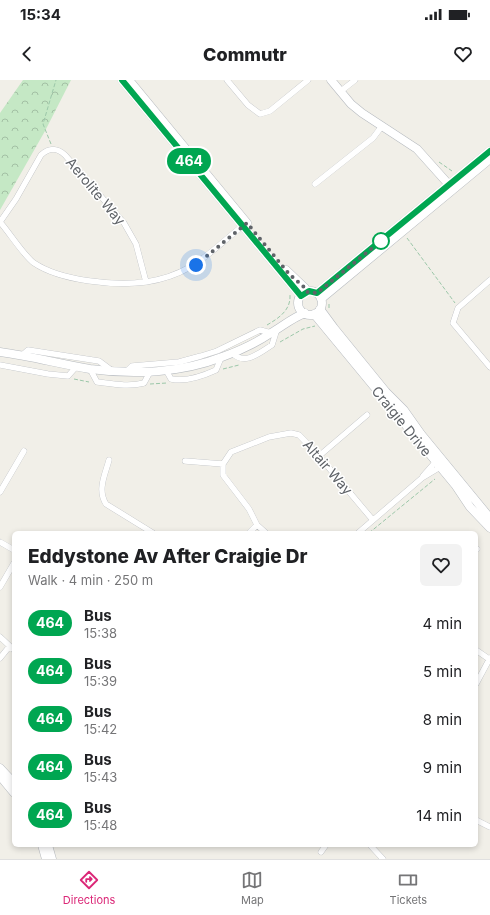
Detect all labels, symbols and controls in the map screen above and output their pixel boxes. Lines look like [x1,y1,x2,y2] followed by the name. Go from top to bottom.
[20,5,61,24] text: 15:34
[16,43,38,65] icon: back
[452,43,474,65] icon: heart
[203,44,287,65] text: Commutr
[166,148,212,174] line badge: 464
[175,152,203,169] text: 464
[63,154,129,228] street label: Aerolite Way
[372,232,390,250] unlabelled marker
[186,255,206,275] your location
[368,382,436,460] street label: Craigie Drive
[300,436,356,498] street label: Altair Way
[420,544,462,586] button: heart
[28,545,307,568] text: Eddystone Av After Craigie Dr
[28,572,153,588] text: Walk · 4 min · 250 m
[84,606,112,625] text: Bus
[36,614,64,631] text: 464
[422,614,462,633] text: 4 min
[84,625,117,641] text: 15:38
[84,654,112,673] text: Bus
[36,662,64,679] text: 464
[423,662,462,681] text: 5 min
[84,673,117,689] text: 15:39
[84,702,112,721] text: Bus
[36,710,64,727] text: 464
[423,710,462,729] text: 8 min
[84,721,117,737] text: 15:42
[84,750,112,769] text: Bus
[36,758,64,775] text: 464
[423,758,462,777] text: 9 min
[84,769,117,785] text: 15:43
[84,798,112,817] text: Bus
[36,806,64,823] text: 464
[416,806,462,825] text: 14 min
[84,817,117,833] text: 15:48
[63,869,115,907] tab: Directions
[241,869,264,907] tab: Map
[390,869,427,907] tab: Tickets

